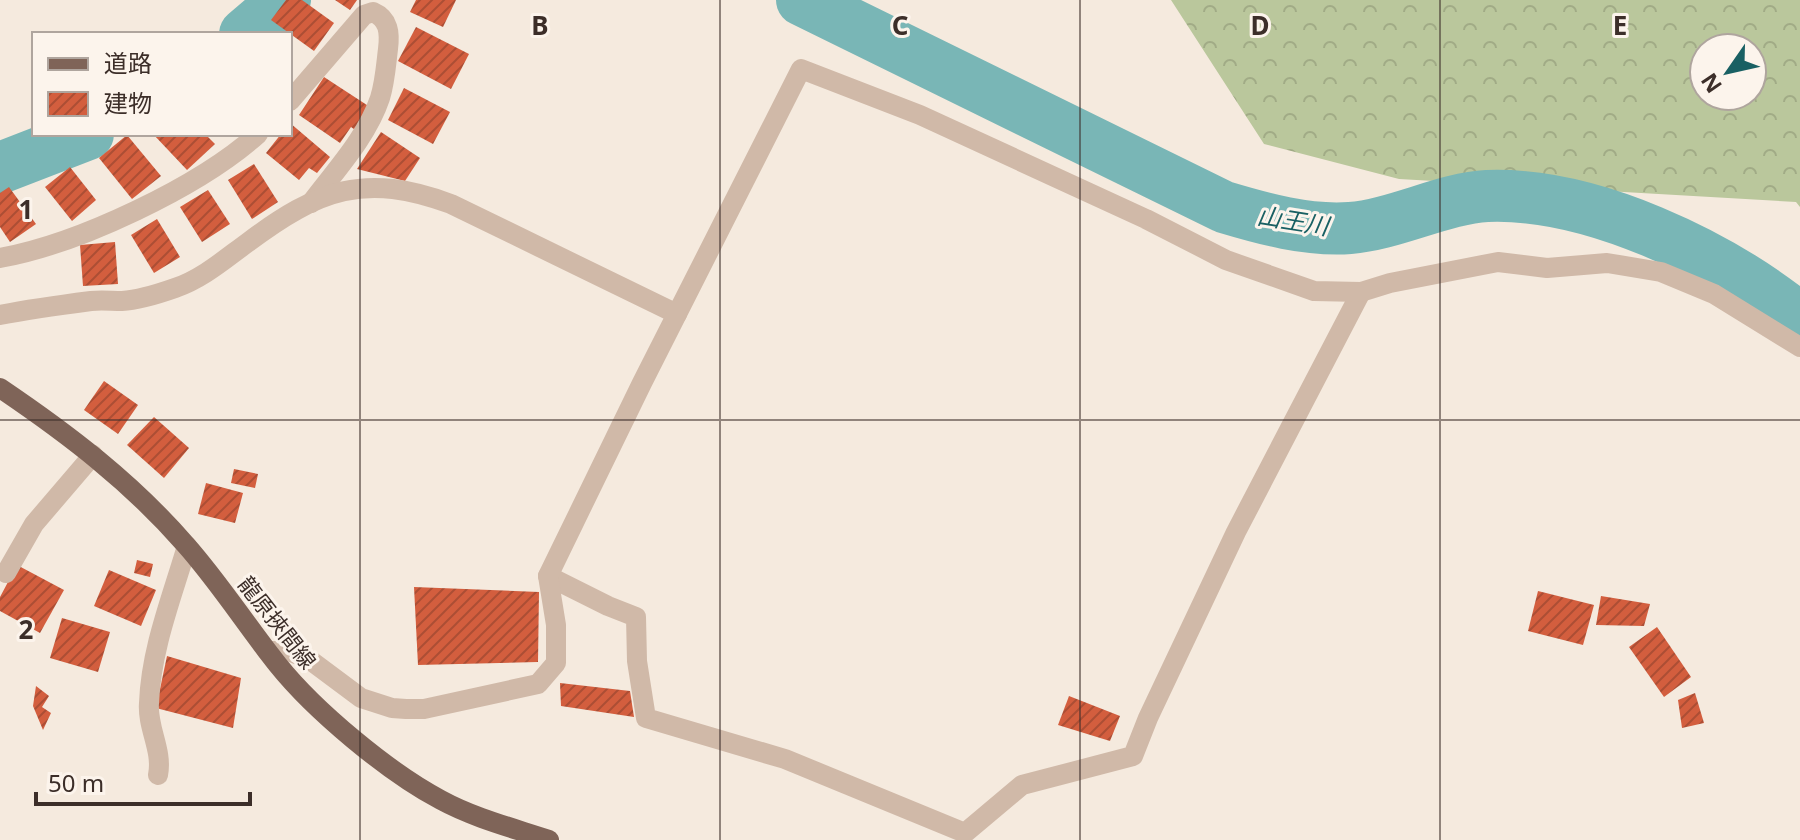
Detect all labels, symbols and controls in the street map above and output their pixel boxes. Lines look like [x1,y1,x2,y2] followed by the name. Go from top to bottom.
[531,7,549,43] text: B
[892,7,908,43] text: C
[1250,7,1270,43] text: D
[1613,7,1627,43] text: E
[32,32,292,136] legend
[1688,32,1768,112] north arrow
[104,46,152,79] text: 道路
[1693,68,1728,100] text: N
[104,86,152,119] text: 建物
[19,191,33,227] text: 1
[1255,198,1334,242] water label: 山王川
[232,569,324,675] street label: 龍原挾間線
[19,611,34,647] text: 2
[36,756,250,806] scale bar
[48,766,104,799] text: 50 m

